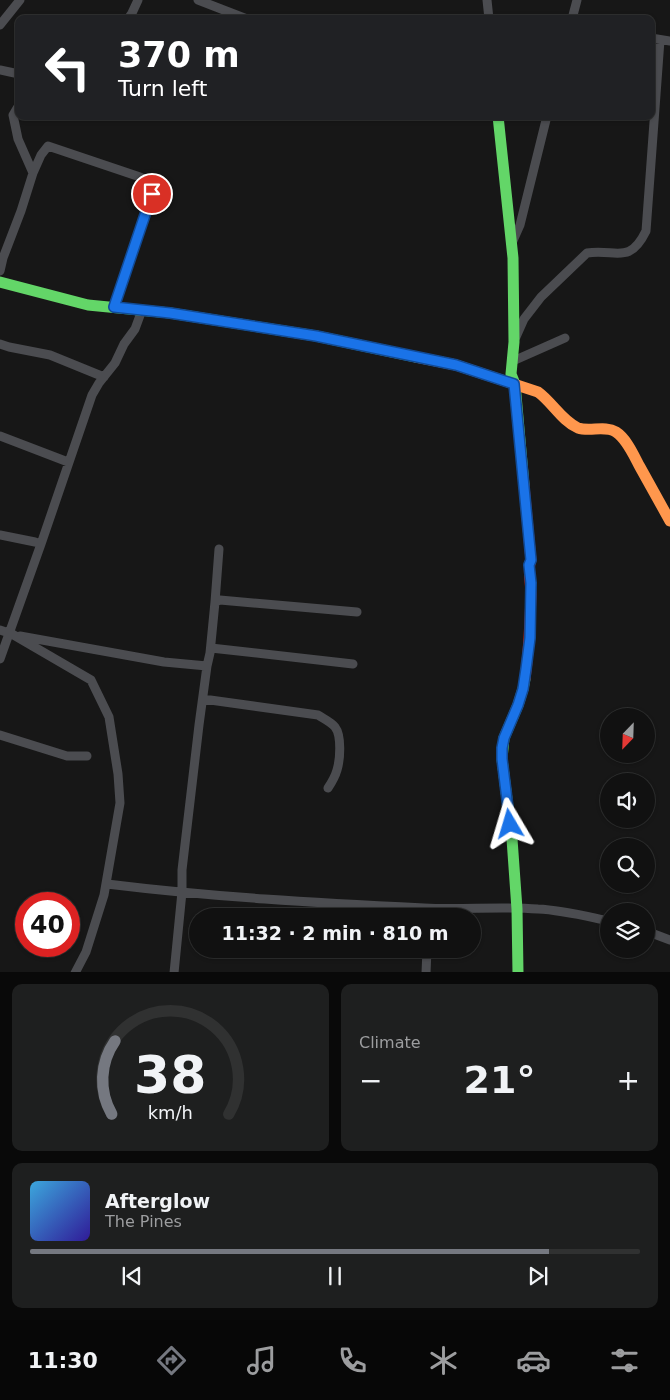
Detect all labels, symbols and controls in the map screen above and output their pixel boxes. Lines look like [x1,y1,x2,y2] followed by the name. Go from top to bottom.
[35,35,100,100] icon: left
[118,35,240,75] text: 370 m
[118,76,207,101] text: Turn left
[131,173,173,215] pin
[138,180,166,208] icon: arrive
[600,708,655,762] north arrow
[600,708,655,958] map controls
[600,773,655,828] button: sound
[483,797,535,849] position arrow
[600,838,655,893] button: search
[15,892,80,957] speed limit sign: 40
[600,903,655,958] button: layers
[221,922,449,944] text: 11:32 · 2 min · 810 m
[359,1033,421,1052] text: Climate
[134,1045,207,1105] text: 38
[464,1058,535,1102] text: 21°
[359,1064,382,1097] text: −
[617,1064,640,1097] text: +
[148,1102,193,1123] text: km/h
[105,1190,210,1212] text: Afterglow
[105,1212,182,1231] text: The Pines
[118,1262,146,1290] icon: previous
[321,1262,349,1290] icon: pause
[524,1262,552,1290] icon: next
[154,1343,189,1378] icon: directions
[244,1343,279,1378] icon: music
[335,1343,370,1378] icon: phone
[426,1343,461,1378] icon: climate
[516,1343,551,1378] icon: car
[607,1343,642,1378] icon: filters
[28,1348,98,1373] text: 11:30

